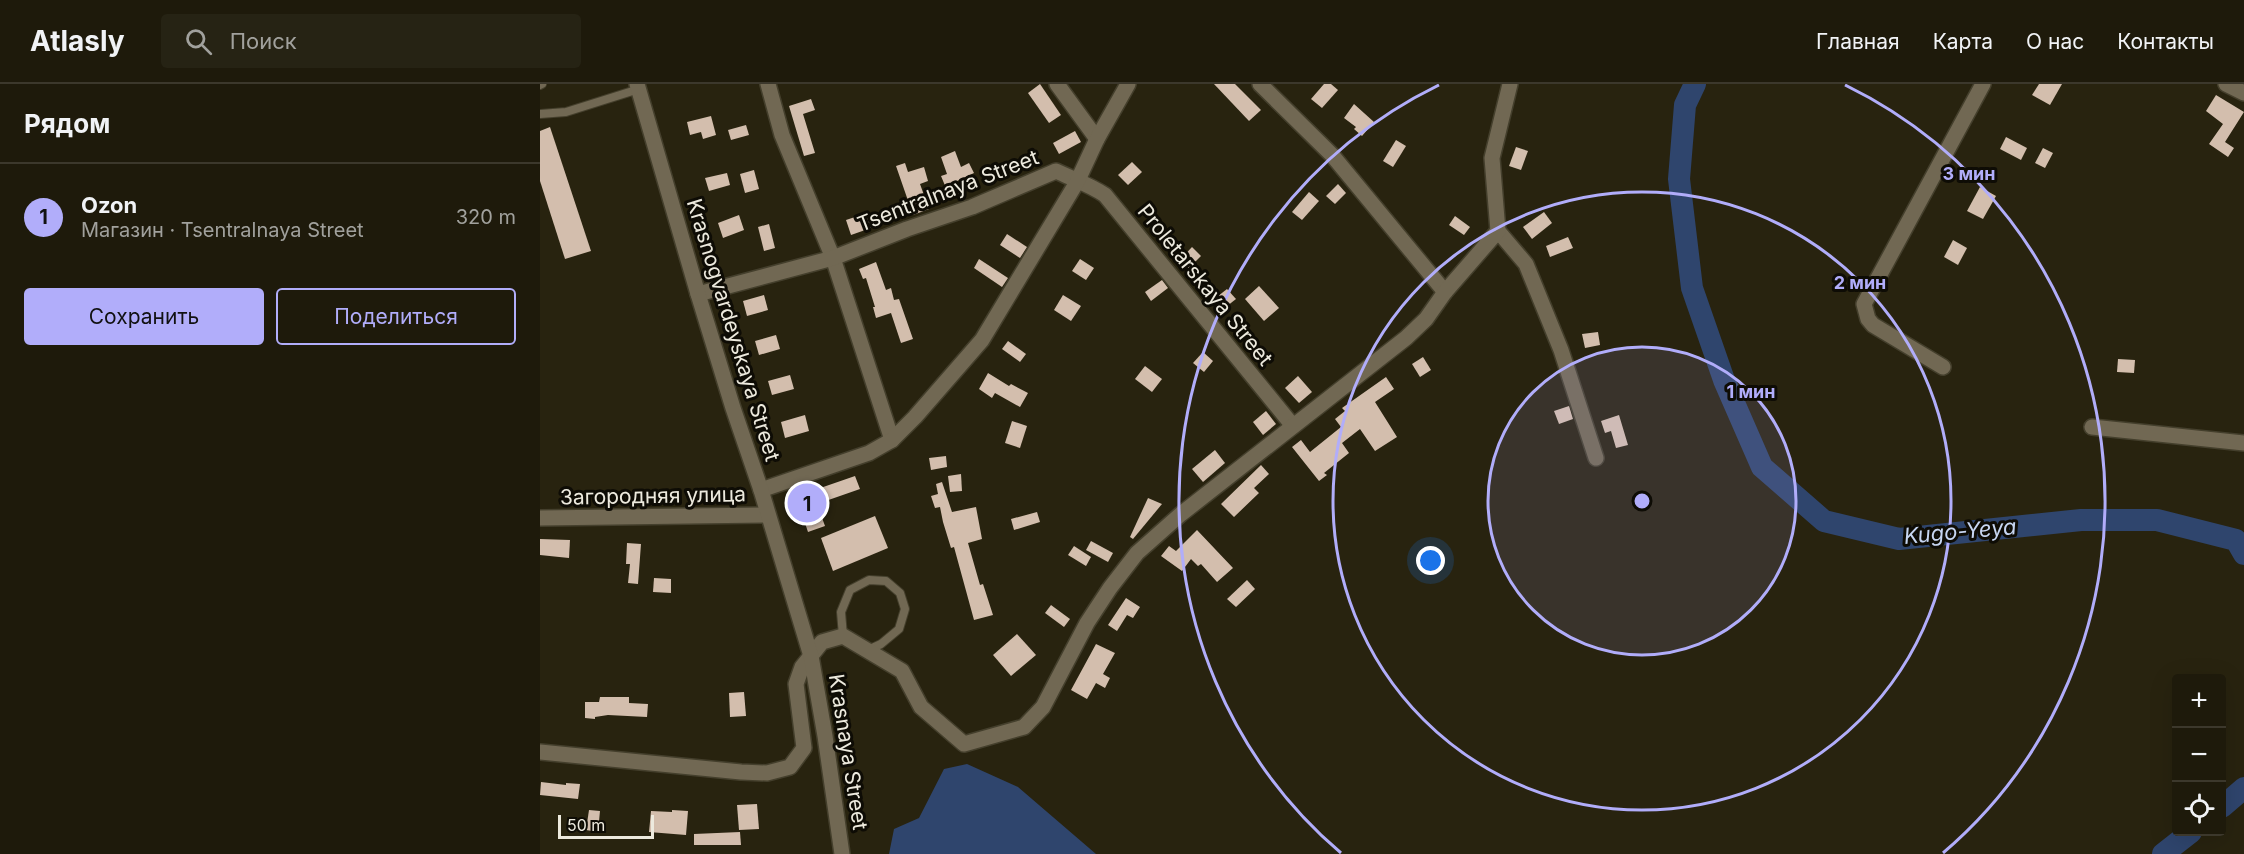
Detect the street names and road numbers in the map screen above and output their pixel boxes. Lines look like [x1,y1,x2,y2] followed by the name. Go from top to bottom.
[854,144,1042,237] street label: Tsentralnaya Street
[682,196,785,464] street label: Krasnogvardeyskaya Street
[1133,199,1278,370] street label: Proletarskaya Street
[560,481,746,510] street label: Загородняя улица
[824,672,873,832] street label: Krasnaya Street

